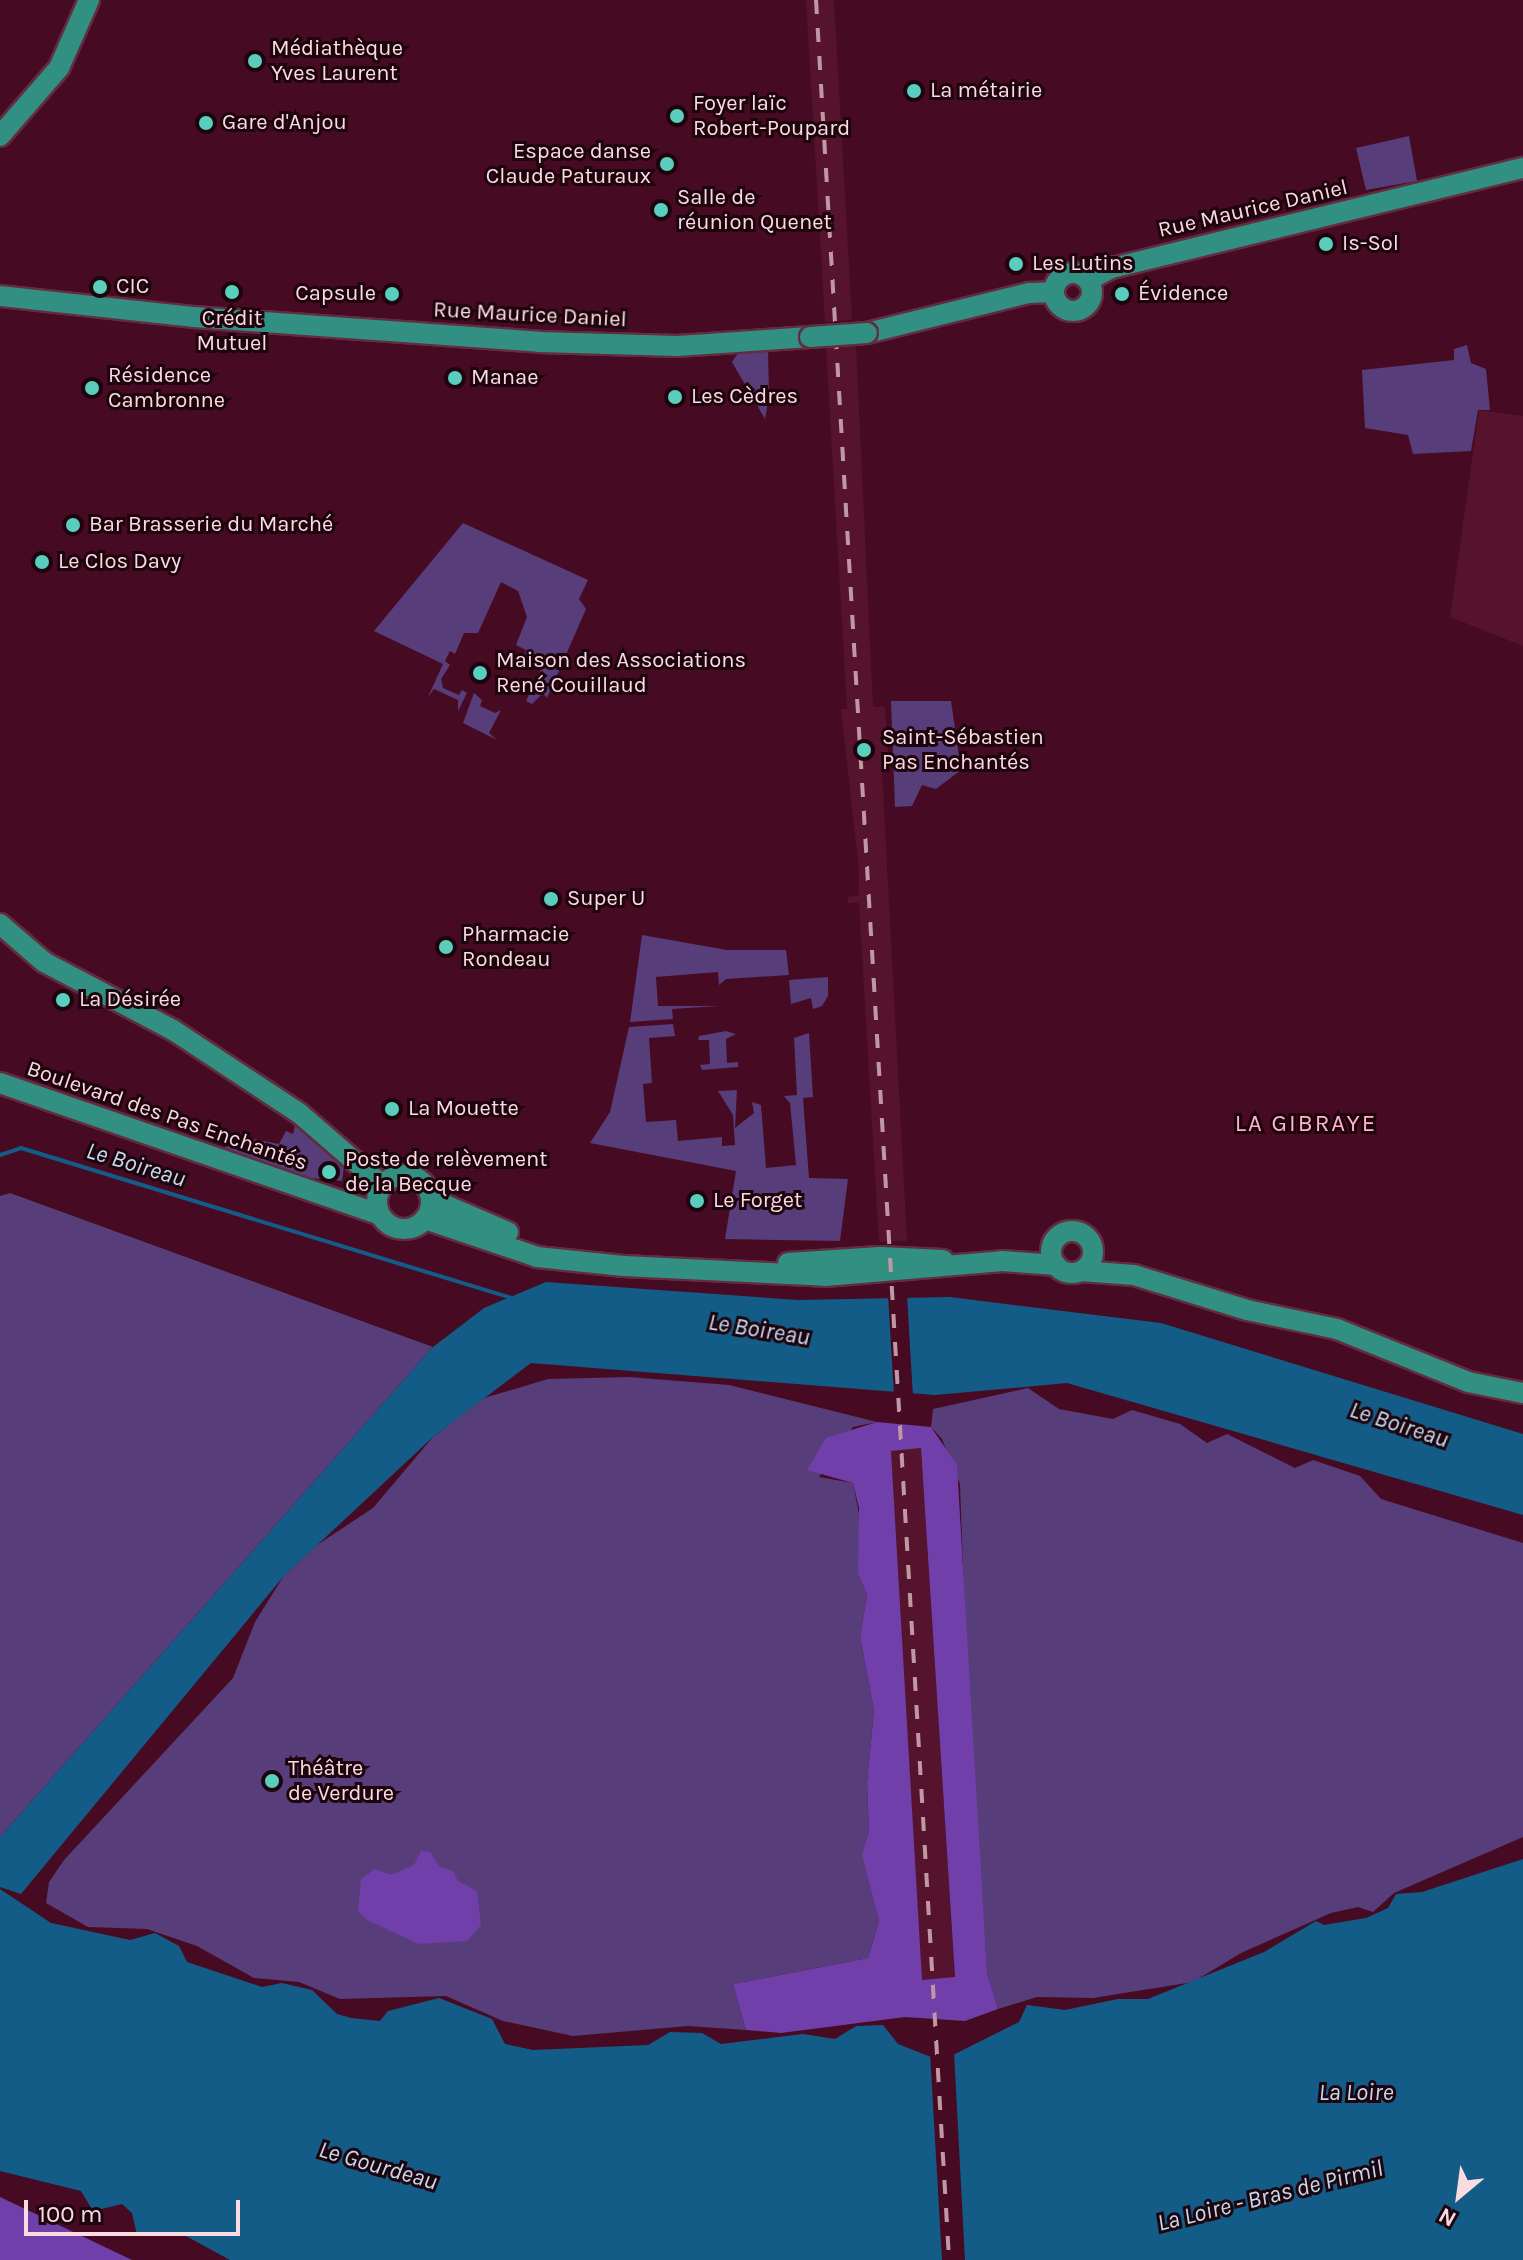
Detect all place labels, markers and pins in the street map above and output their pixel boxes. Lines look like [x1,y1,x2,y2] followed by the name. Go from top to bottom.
[271,35,403,86] place label: Médiathèque Yves Laurent
[246,52,264,70] marker: Médiathèque Yves Laurent
[930,78,1042,104] place label: La métairie
[905,82,923,100] marker: La métairie
[693,90,850,142] place label: Foyer laïc Robert-Poupard
[668,107,686,125] marker: Foyer laïc Robert-Poupard
[222,110,347,136] place label: Gare d'Anjou
[197,114,215,132] marker: Gare d'Anjou
[486,138,651,190] place label: Espace danse Claude Paturaux
[658,155,676,173] marker: Espace danse Claude Paturaux
[677,184,832,236] place label: Salle de réunion Quenet
[652,201,670,219] marker: Salle de réunion Quenet
[1342,231,1399,257] place label: Is-Sol
[1317,235,1335,253] marker: Is-Sol
[1032,251,1134,277] place label: Les Lutins
[1007,255,1025,273] marker: Les Lutins
[116,274,149,300] place label: CIC
[91,278,109,296] marker: CIC
[295,281,376,307] place label: Capsule
[1138,281,1228,307] place label: Évidence
[223,283,241,301] marker: Crédit Mutuel
[383,285,401,303] marker: Capsule
[1113,285,1131,303] marker: Évidence
[196,305,268,356] place label: Crédit Mutuel
[108,362,225,414] place label: Résidence Cambronne
[471,365,538,391] place label: Manae
[446,369,464,387] marker: Manae
[83,379,101,397] marker: Résidence Cambronne
[691,384,798,410] place label: Les Cèdres
[666,388,684,406] marker: Les Cèdres
[89,512,333,538] place label: Bar Brasserie du Marché
[64,516,82,534] marker: Bar Brasserie du Marché
[58,549,181,575] place label: Le Clos Davy
[33,553,51,571] marker: Le Clos Davy
[496,647,746,698] place label: Maison des Associations René Couillaud
[471,664,489,682] marker: Maison des Associations René Couillaud
[882,724,1044,776] place label: Saint-Sébastien Pas Enchantés
[853,739,875,761] marker: Saint-Sébastien Pas Enchantés
[567,886,645,912] place label: Super U
[542,890,560,908] marker: Super U
[462,921,569,972] place label: Pharmacie Rondeau
[437,938,455,956] marker: Pharmacie Rondeau
[79,987,181,1013] place label: La Désirée
[54,991,72,1009] marker: La Désirée
[408,1096,519,1122] place label: La Mouette
[383,1100,401,1118] marker: La Mouette
[345,1146,548,1198] place label: Poste de relèvement de la Becque
[320,1163,338,1181] marker: Poste de relèvement de la Becque
[713,1188,802,1214] place label: Le Forget
[688,1192,706,1210] marker: Le Forget
[288,1755,394,1806] place label: Théâtre de Verdure
[263,1772,281,1790] marker: Théâtre de Verdure

